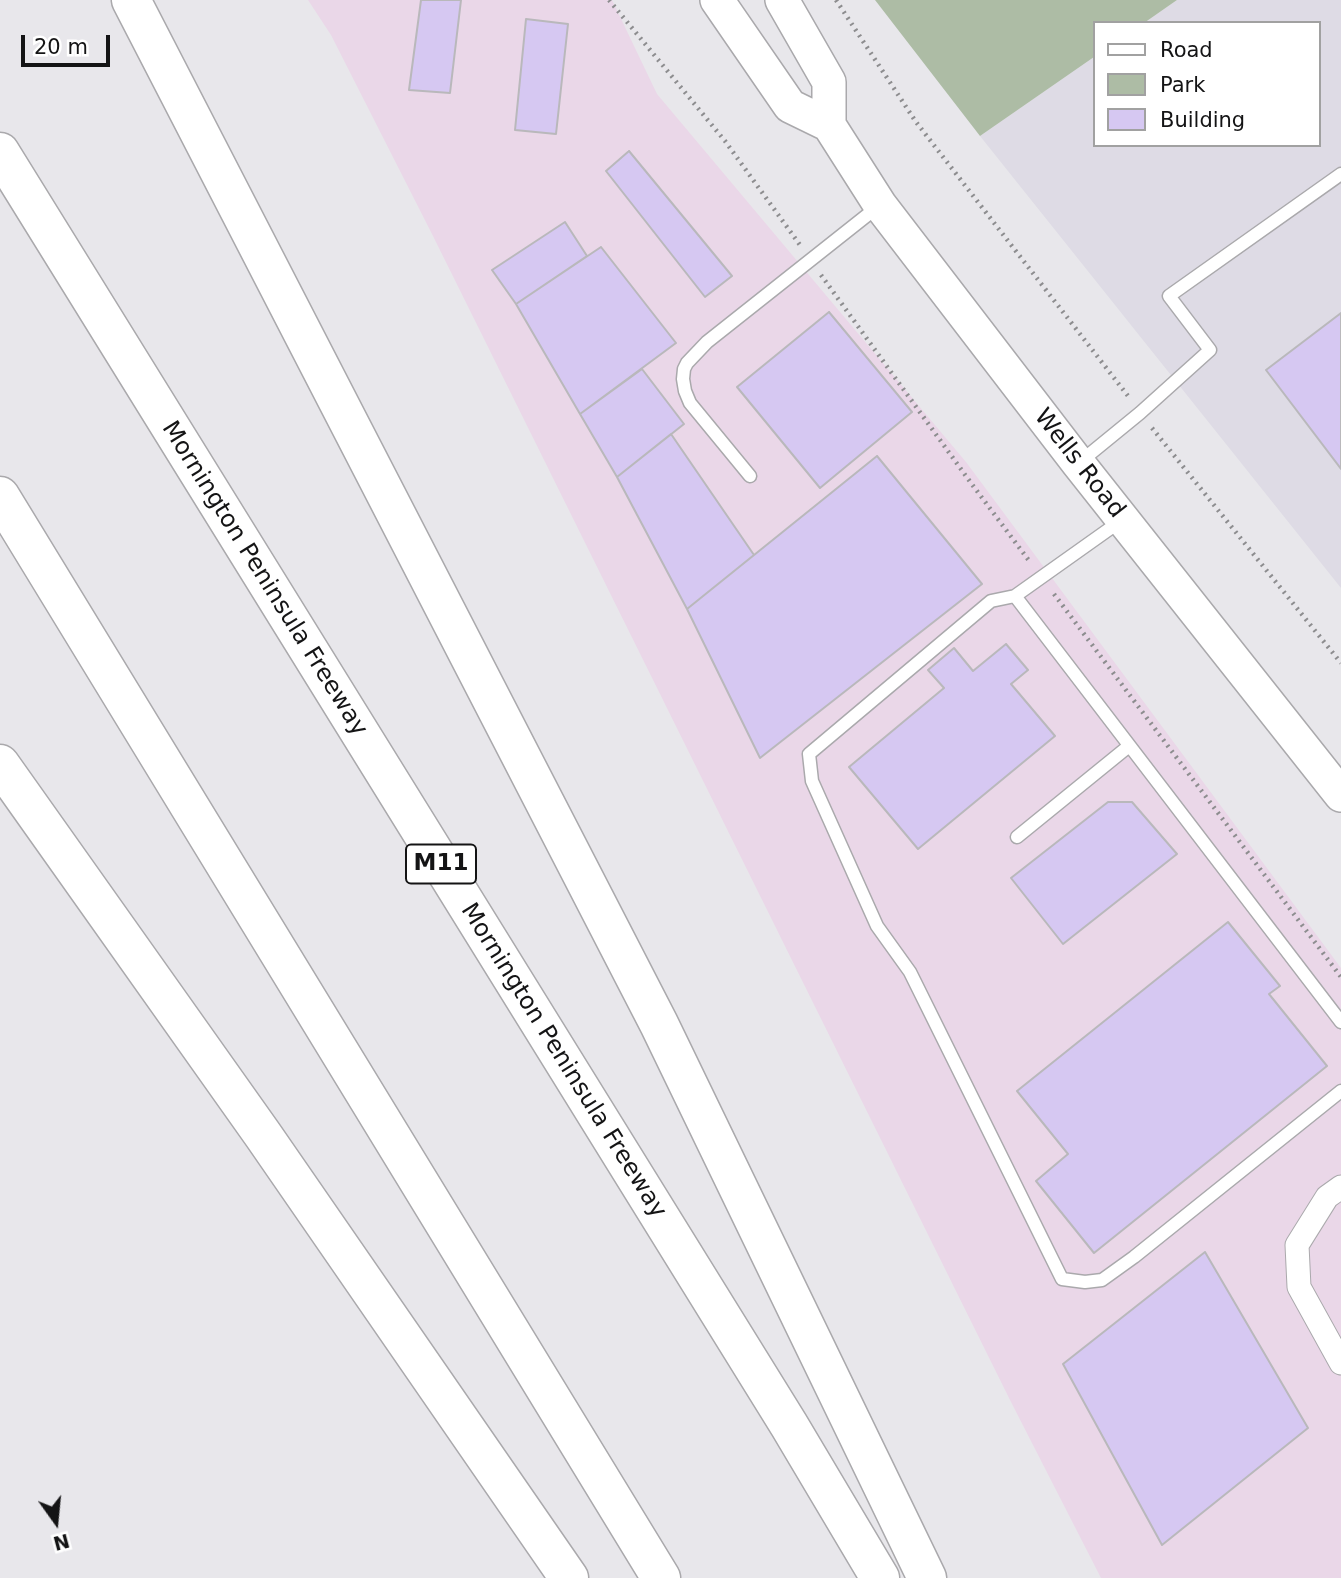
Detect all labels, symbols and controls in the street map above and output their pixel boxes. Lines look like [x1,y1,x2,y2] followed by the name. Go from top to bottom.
[24,21,114,65] scale bar
[1092,21,1320,147] legend
[34,35,88,59] text: 20 m
[1160,38,1213,62] text: Road
[1160,73,1205,97] text: Park
[1160,108,1245,132] text: Building
[1027,404,1131,524] street label: Wells Road
[155,416,373,742] street label: Mornington Peninsula Freeway
[406,844,476,884] road number: M11
[454,898,672,1224] street label: Mornington Peninsula Freeway
[21,1487,91,1557] north arrow
[51,1530,72,1555] text: N

